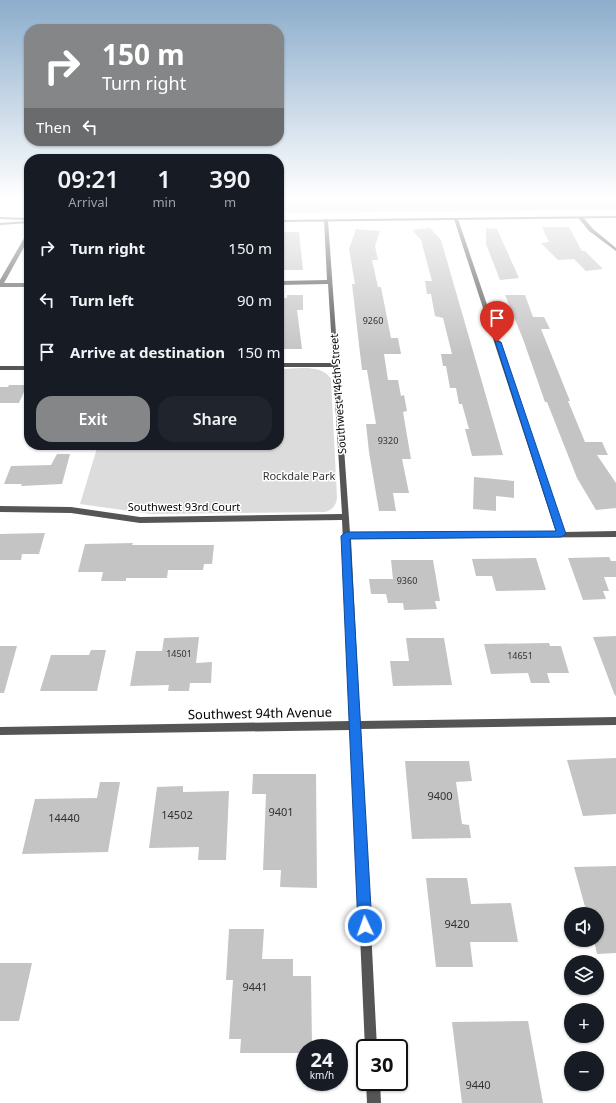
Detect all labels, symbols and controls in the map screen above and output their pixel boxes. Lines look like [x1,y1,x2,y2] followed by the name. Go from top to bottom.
[102,35,185,73] text: 150 m
[36,40,88,92] icon: right
[102,71,186,95] text: Turn right
[79,116,101,138] icon: left
[36,117,71,137] text: Then
[57,162,119,195] text: 09:21
[157,162,171,195] text: 1
[209,162,251,195] text: 390
[68,193,108,211] text: Arrival
[152,193,176,211] text: min
[224,193,236,211] text: m
[36,237,58,259] icon: right
[70,238,145,258] text: Turn right
[228,238,272,258] text: 150 m
[36,289,58,311] icon: left
[70,290,134,310] text: Turn left
[237,290,272,310] text: 90 m
[480,301,514,342] pin
[486,307,508,329] icon: arrive
[363,314,383,327] house number: 9260
[326,333,349,455] street label: Southwest 146th Street
[36,341,58,363] icon: arrive
[70,342,225,362] text: Arrive at destination
[237,342,281,362] text: 150 m
[36,396,150,442] button: Exit
[158,396,272,442] button: Share
[378,434,398,447] house number: 9320
[263,468,335,483] park label: Rockdale Park
[128,499,240,514] street label: Southwest 93rd Court
[397,574,417,587] house number: 9360
[166,647,192,660] house number: 14501
[507,649,533,662] house number: 14651
[188,703,332,723] street label: Southwest 94th Avenue
[427,788,453,803] house number: 9400
[268,804,294,819] house number: 9401
[161,807,193,822] house number: 14502
[48,810,80,825] house number: 14440
[344,905,386,947] position arrow
[564,907,604,1091] map controls
[564,907,604,947] button: sound
[444,916,470,931] house number: 9420
[564,955,604,995] button: layers
[242,979,268,994] house number: 9441
[564,1003,604,1043] button: +
[356,1039,408,1091] speed limit sign: 30
[311,1046,333,1073] text: 24
[564,1051,604,1091] button: −
[310,1068,334,1082] text: km/h
[465,1077,491,1092] house number: 9440

